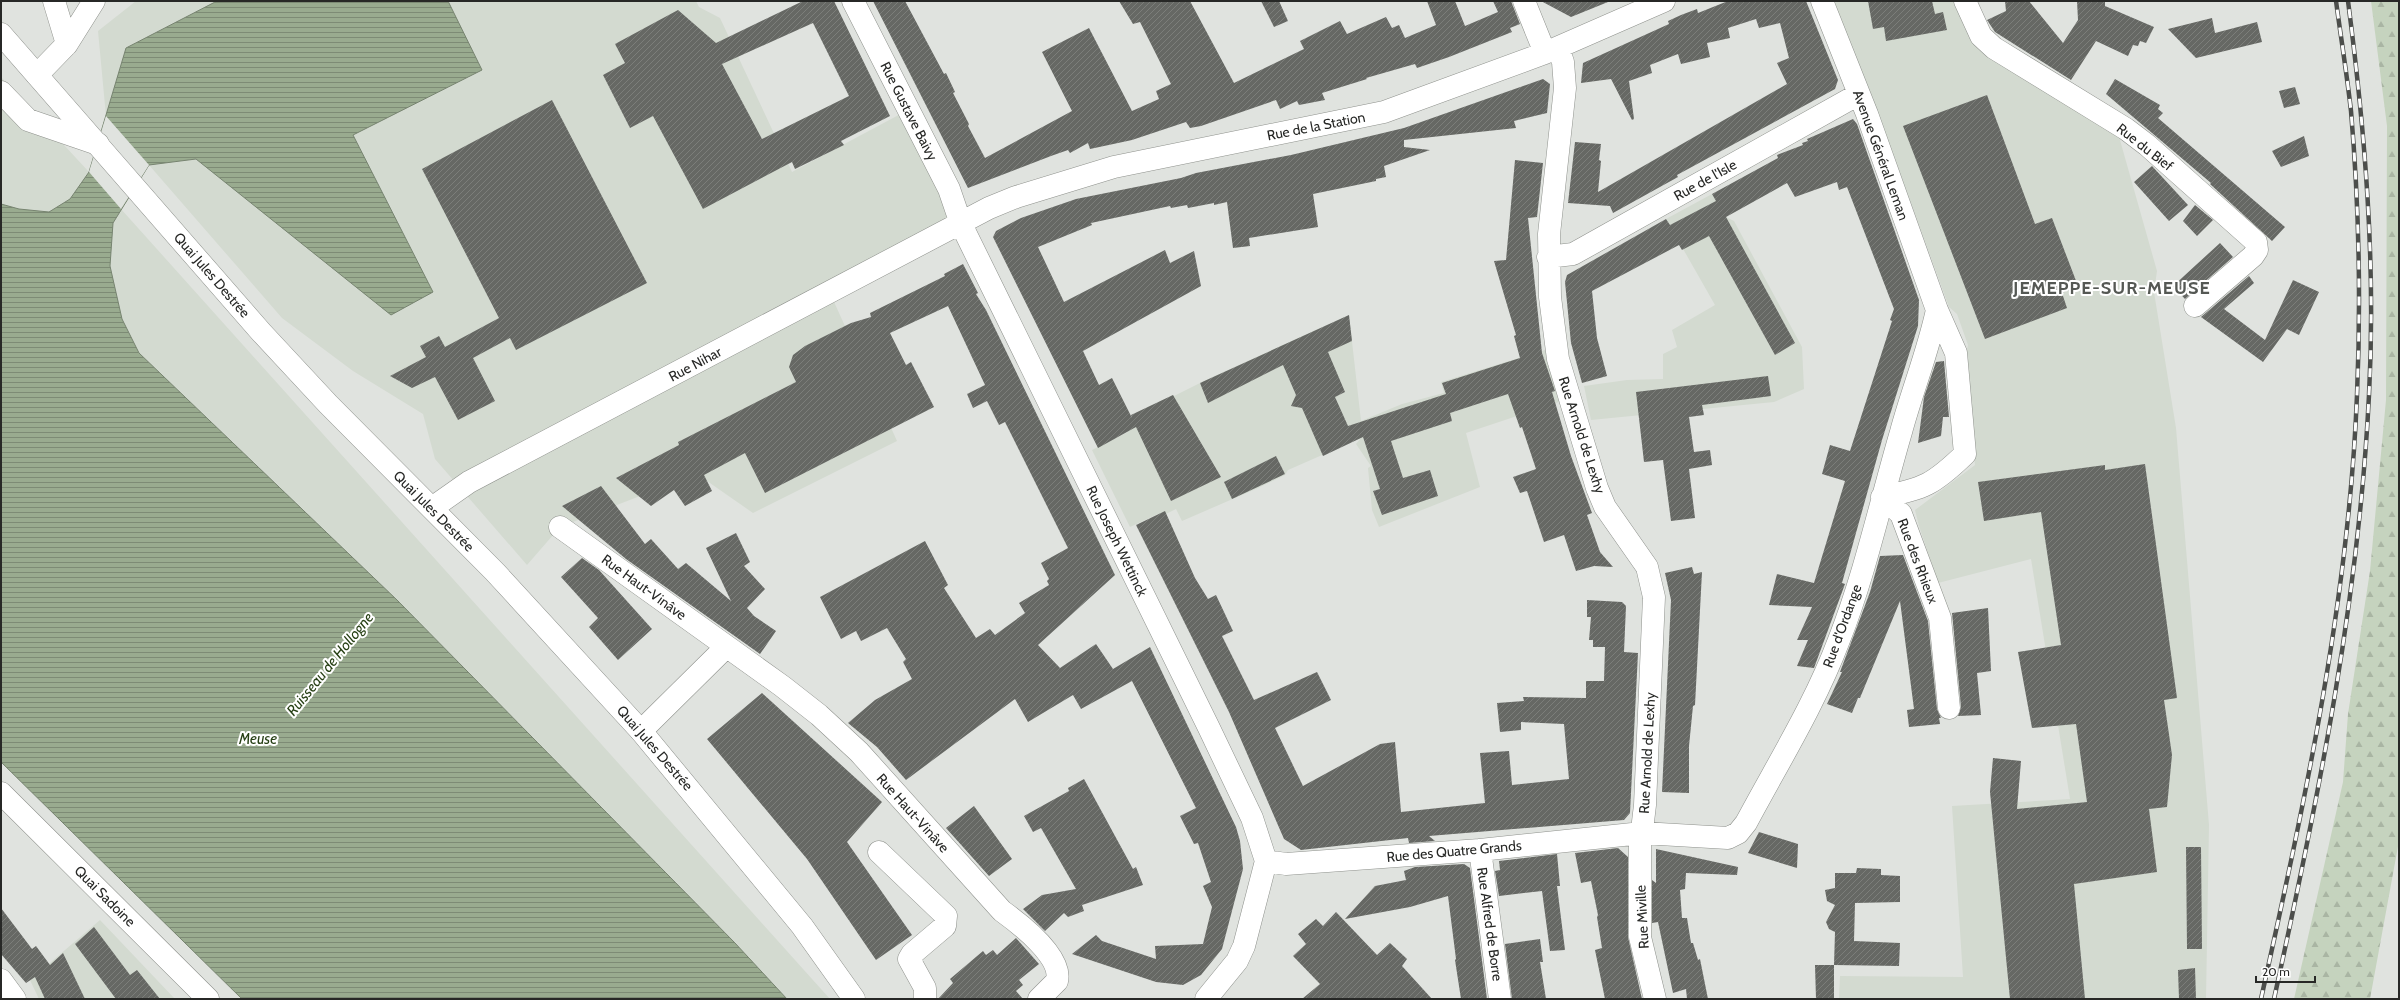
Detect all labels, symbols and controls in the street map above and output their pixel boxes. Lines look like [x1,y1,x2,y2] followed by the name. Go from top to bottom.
[876,59,942,163] street label: Rue Gustave Baivy
[1849,87,1913,223] street label: Avenue Général Leman
[1265,108,1367,144] street label: Rue de la Station
[2113,119,2177,175] street label: Rue du Bief
[1670,155,1740,205] street label: Rue de l'Isle
[170,229,254,321] street label: Quai Jules Destrée
[2012,277,2211,299] district label: JEMEPPE-SUR-MEUSE
[665,342,725,385] street label: Rue Nihar
[1555,374,1609,496] street label: Rue Arnold de Lexhy
[390,467,478,555] street label: Quai Jules Destrée
[1082,483,1152,600] street label: Rue Joseph Wettinck
[1893,516,1943,607] street label: Rue des Rhieux
[598,550,690,624] street label: Rue Haut-Vinâve
[1819,582,1865,670] street label: Rue d'Ordange
[283,609,377,719] water label: Ruisseau de Hollogne
[1635,692,1659,814] street label: Rue Arnold de Lexhy
[613,702,697,794] street label: Quai Jules Destrée
[238,730,277,748] water label: Meuse
[873,770,953,856] street label: Rue Haut-Vinâve
[1386,836,1522,866] street label: Rue des Quatre Grands
[71,862,139,930] street label: Quai Sadoine
[1473,866,1507,982] street label: Rue Alfred de Borre
[1631,885,1653,949] street label: Rue Miville
[2256,958,2315,984] scale bar
[2262,964,2290,979] text: 20 m

